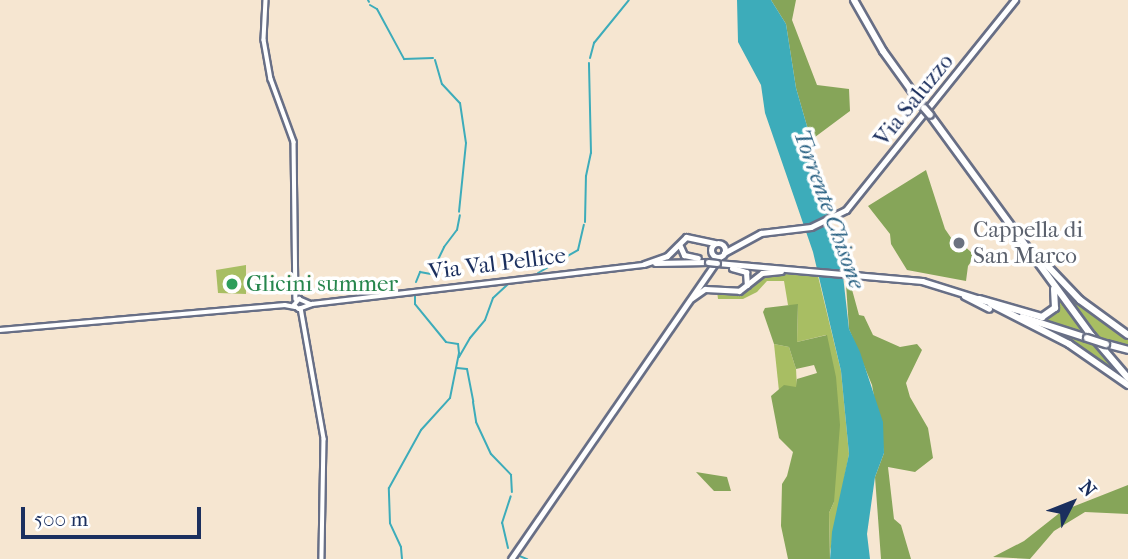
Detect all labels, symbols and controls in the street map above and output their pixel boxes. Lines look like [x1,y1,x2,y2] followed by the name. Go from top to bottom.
[868,48,960,152] street label: Via Saluzzo
[787,125,871,293] water label: Torrente Chisone
[973,216,1083,270] place label: Cappella di San Marco
[951,235,967,251] marker: Cappella di San Marco
[427,242,567,286] street label: Via Val Pellice
[246,270,398,298] place label: Glicini summer
[224,276,240,292] marker: Glicini summer
[1037,468,1107,538] north arrow
[1075,476,1101,502] text: N
[24,492,205,536] scale bar
[34,507,88,531] text: 500 m

